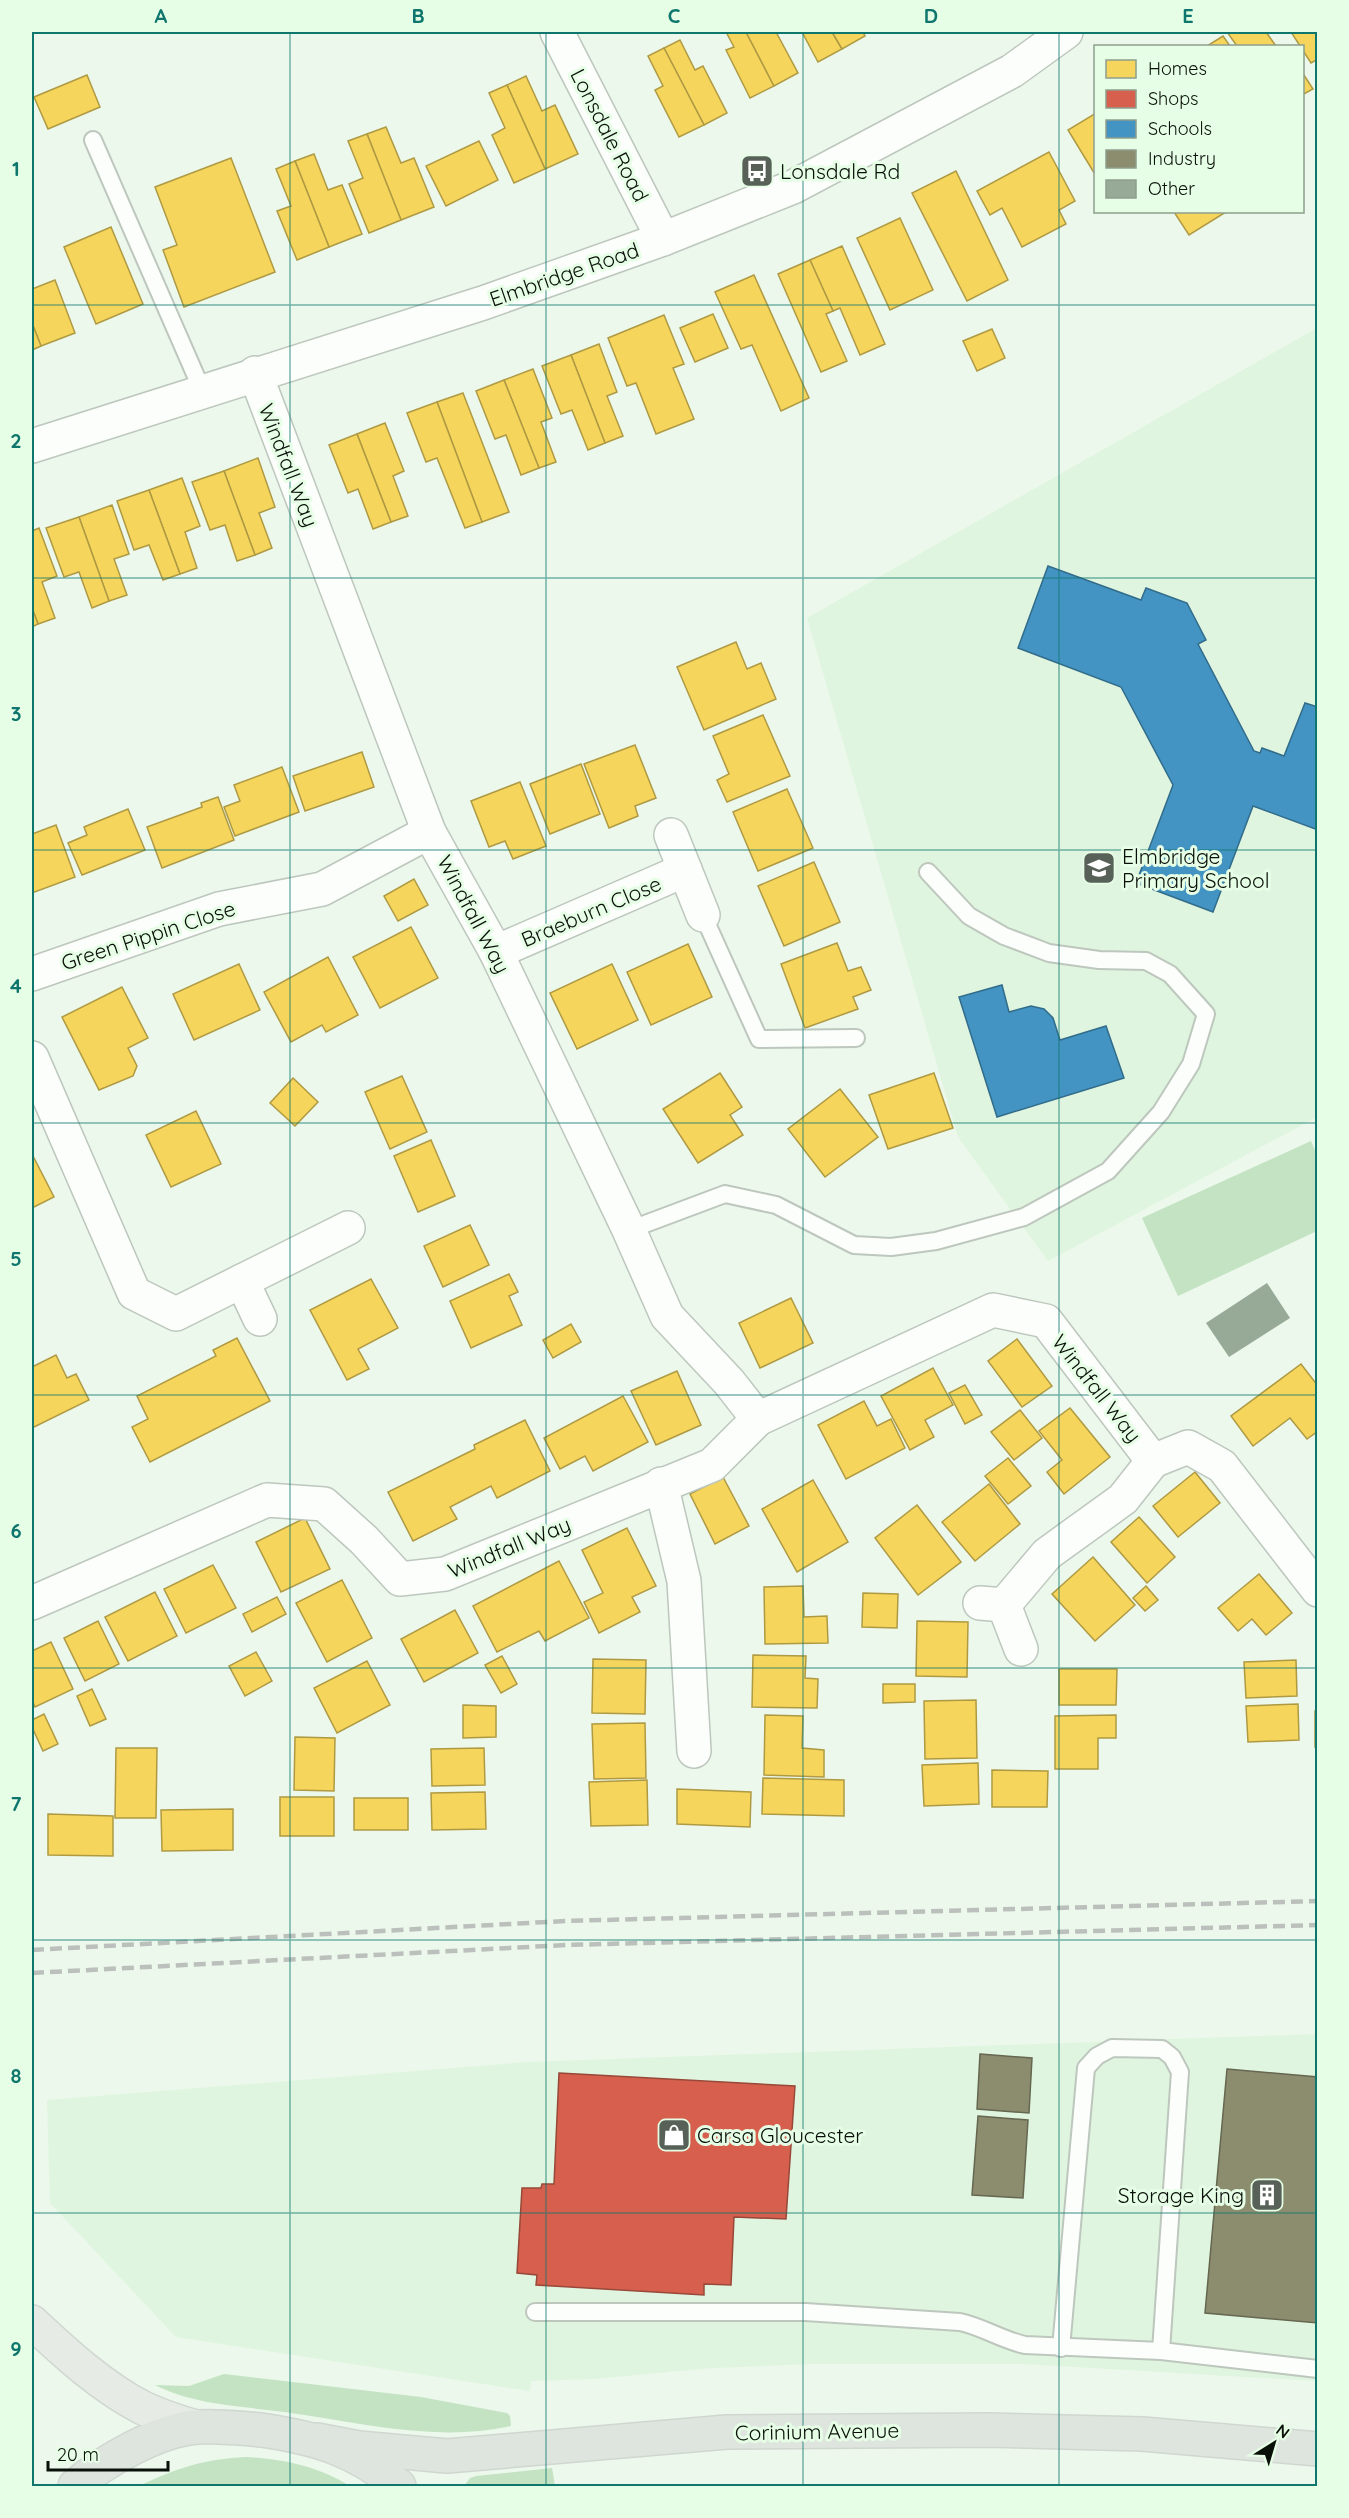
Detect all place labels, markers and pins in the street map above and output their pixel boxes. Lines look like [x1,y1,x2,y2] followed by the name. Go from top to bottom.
[739,153,775,189] bus stop icon: Lonsdale Rd
[780,158,900,184] place label: Lonsdale Rd
[1122,843,1270,893] place label: Elmbridge Primary School
[1081,850,1117,886] school or university icon: Elmbridge Primary School
[656,2117,692,2153] shop icon: Carsa Gloucester
[697,2122,863,2148] place label: Carsa Gloucester
[1249,2177,1285,2213] building icon: Storage King
[1118,2182,1244,2208] place label: Storage King

